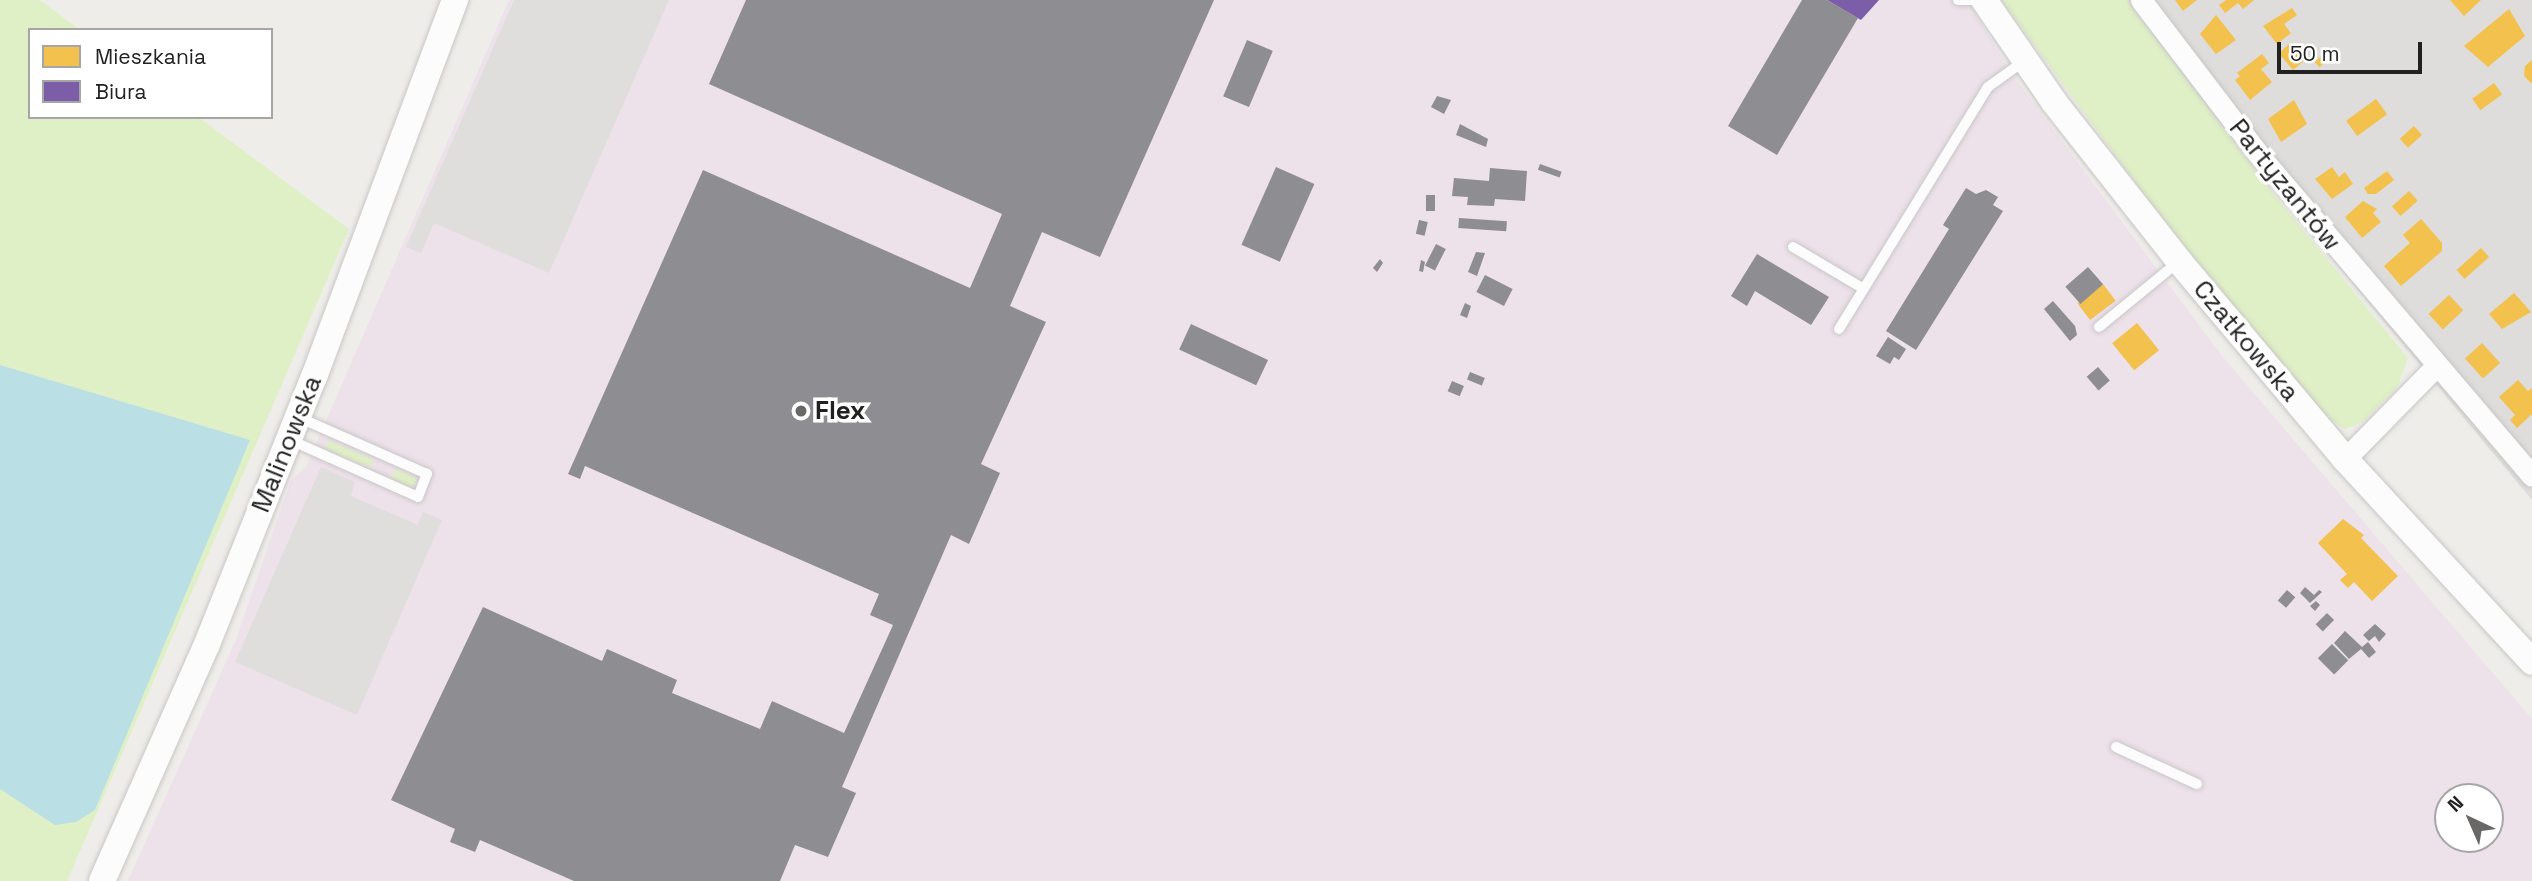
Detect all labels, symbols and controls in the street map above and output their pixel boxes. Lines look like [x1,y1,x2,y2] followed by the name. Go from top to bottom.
[28,28,273,119] legend
[2280,28,2425,72] scale bar
[2290,40,2340,67] text: 50 m
[95,43,206,70] text: Mieszkania
[95,78,147,105] text: Biura
[2223,113,2347,257] street label: Partyzantów
[2186,274,2306,408] street label: Czatkowska
[245,371,329,517] street label: Malinowska
[815,395,865,427] place label: Flex
[793,403,809,419] marker: Flex
[2434,783,2504,853] north arrow
[2442,791,2469,817] text: N

